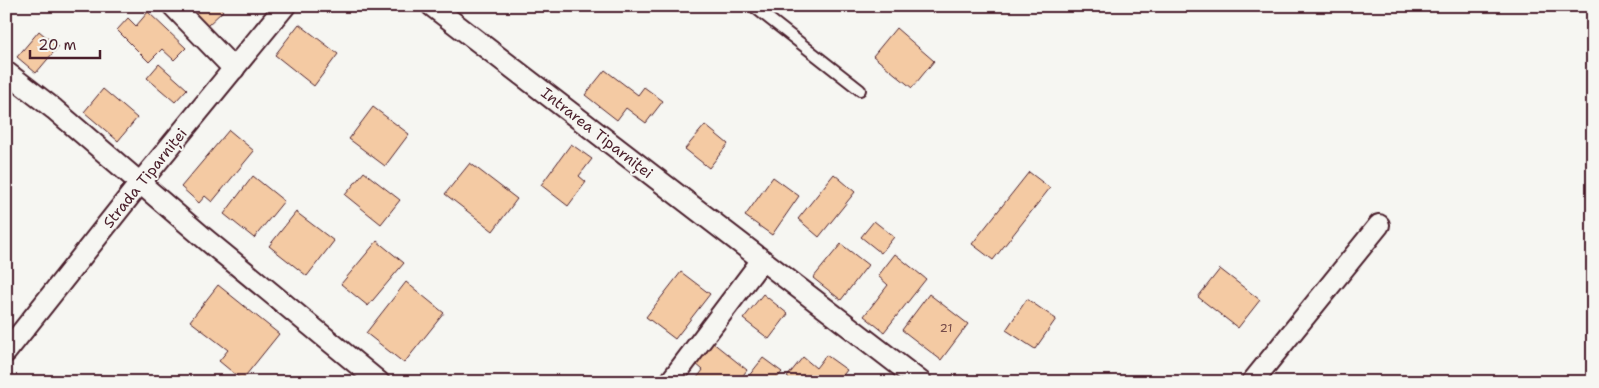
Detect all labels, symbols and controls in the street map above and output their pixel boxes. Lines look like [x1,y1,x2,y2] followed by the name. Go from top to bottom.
[30,28,100,60] scale bar
[38,35,77,55] text: 20 m
[536,83,657,184] street label: Intrarea Tiparniței
[99,124,192,233] street label: Strada Tiparniței
[940,320,952,336] house number: 21

